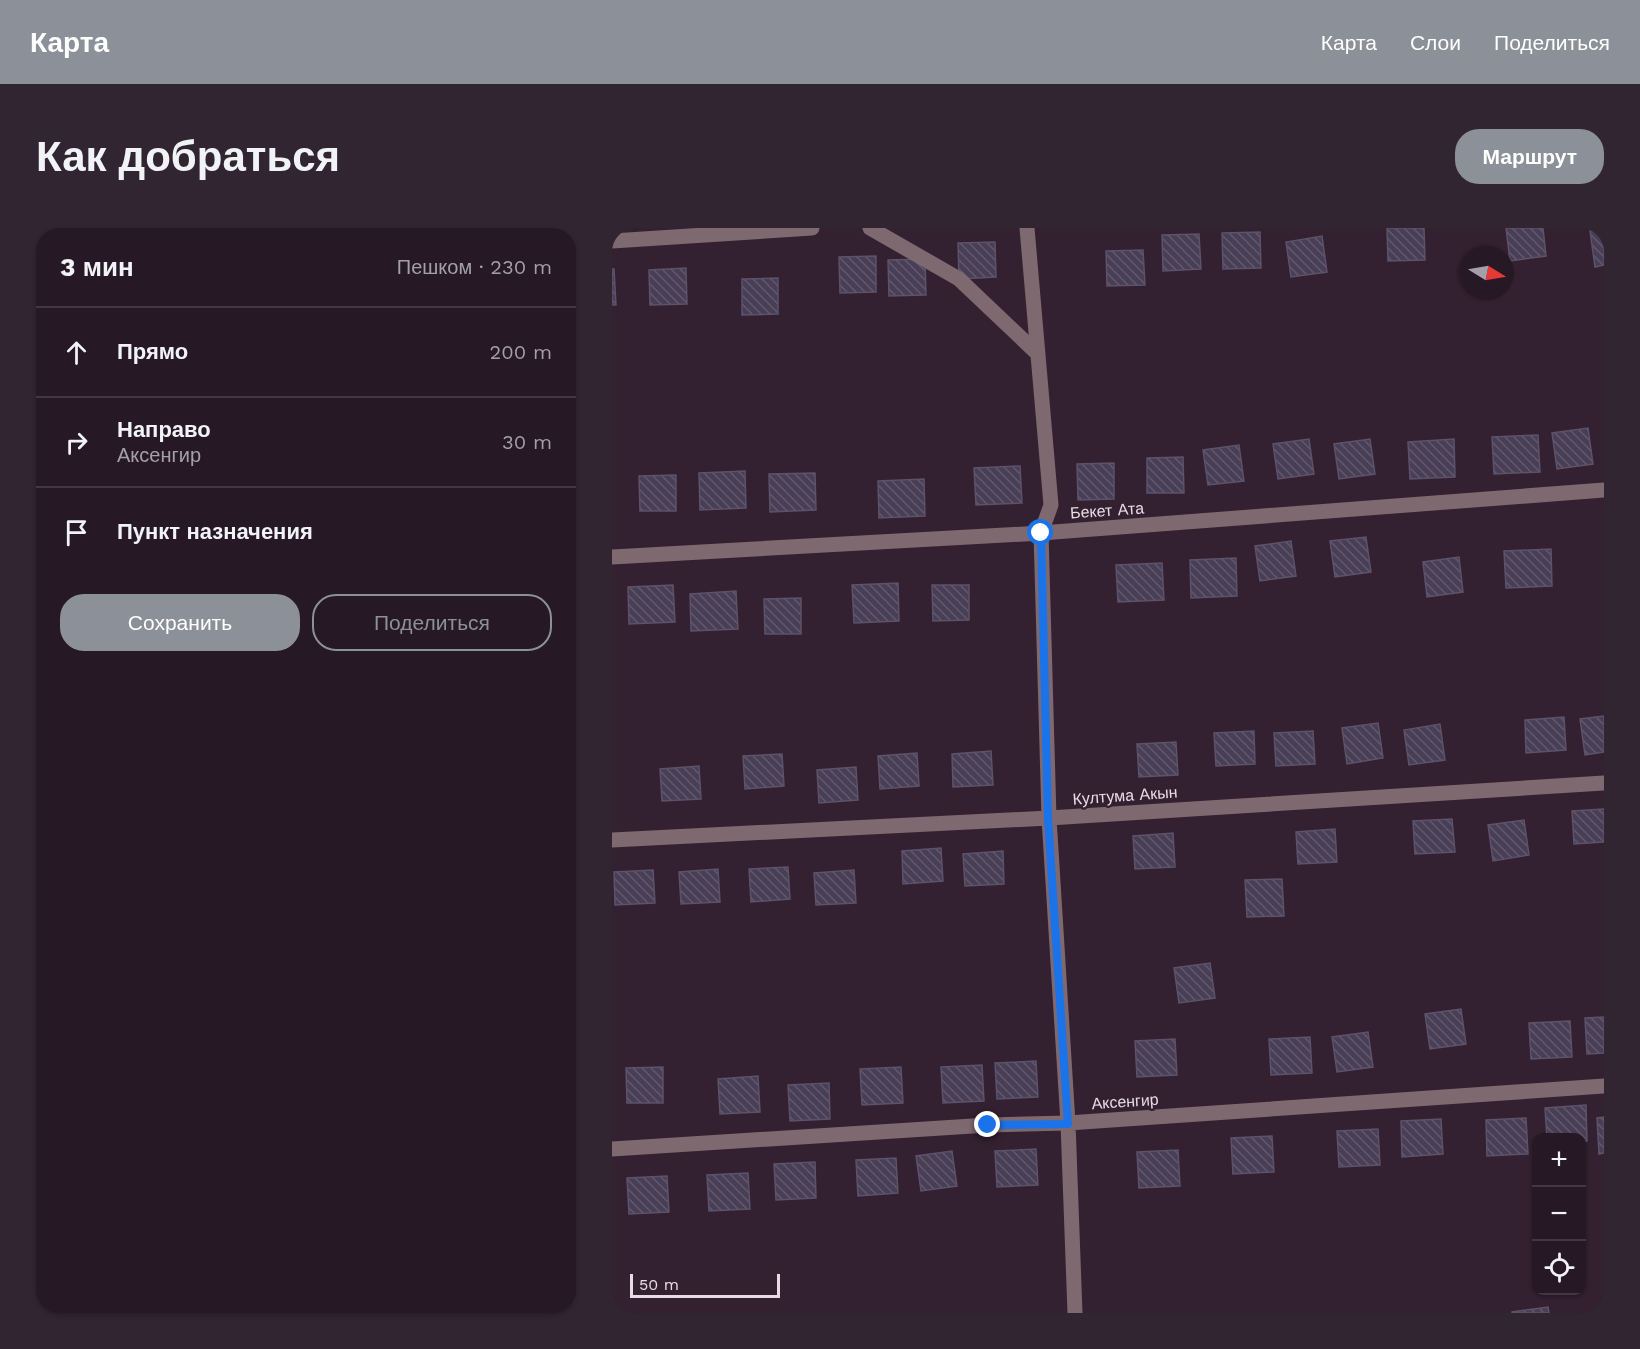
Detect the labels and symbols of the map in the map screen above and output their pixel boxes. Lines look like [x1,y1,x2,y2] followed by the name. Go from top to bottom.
[1460,246,1514,300] north arrow
[1069,498,1145,523] street label: Бекет Ата
[1027,519,1053,545] route start
[1072,782,1178,809] street label: Култума Акын
[1091,1090,1159,1113] street label: Аксенгир
[974,1111,1000,1137] route end
[630,1271,780,1298] scale bar

